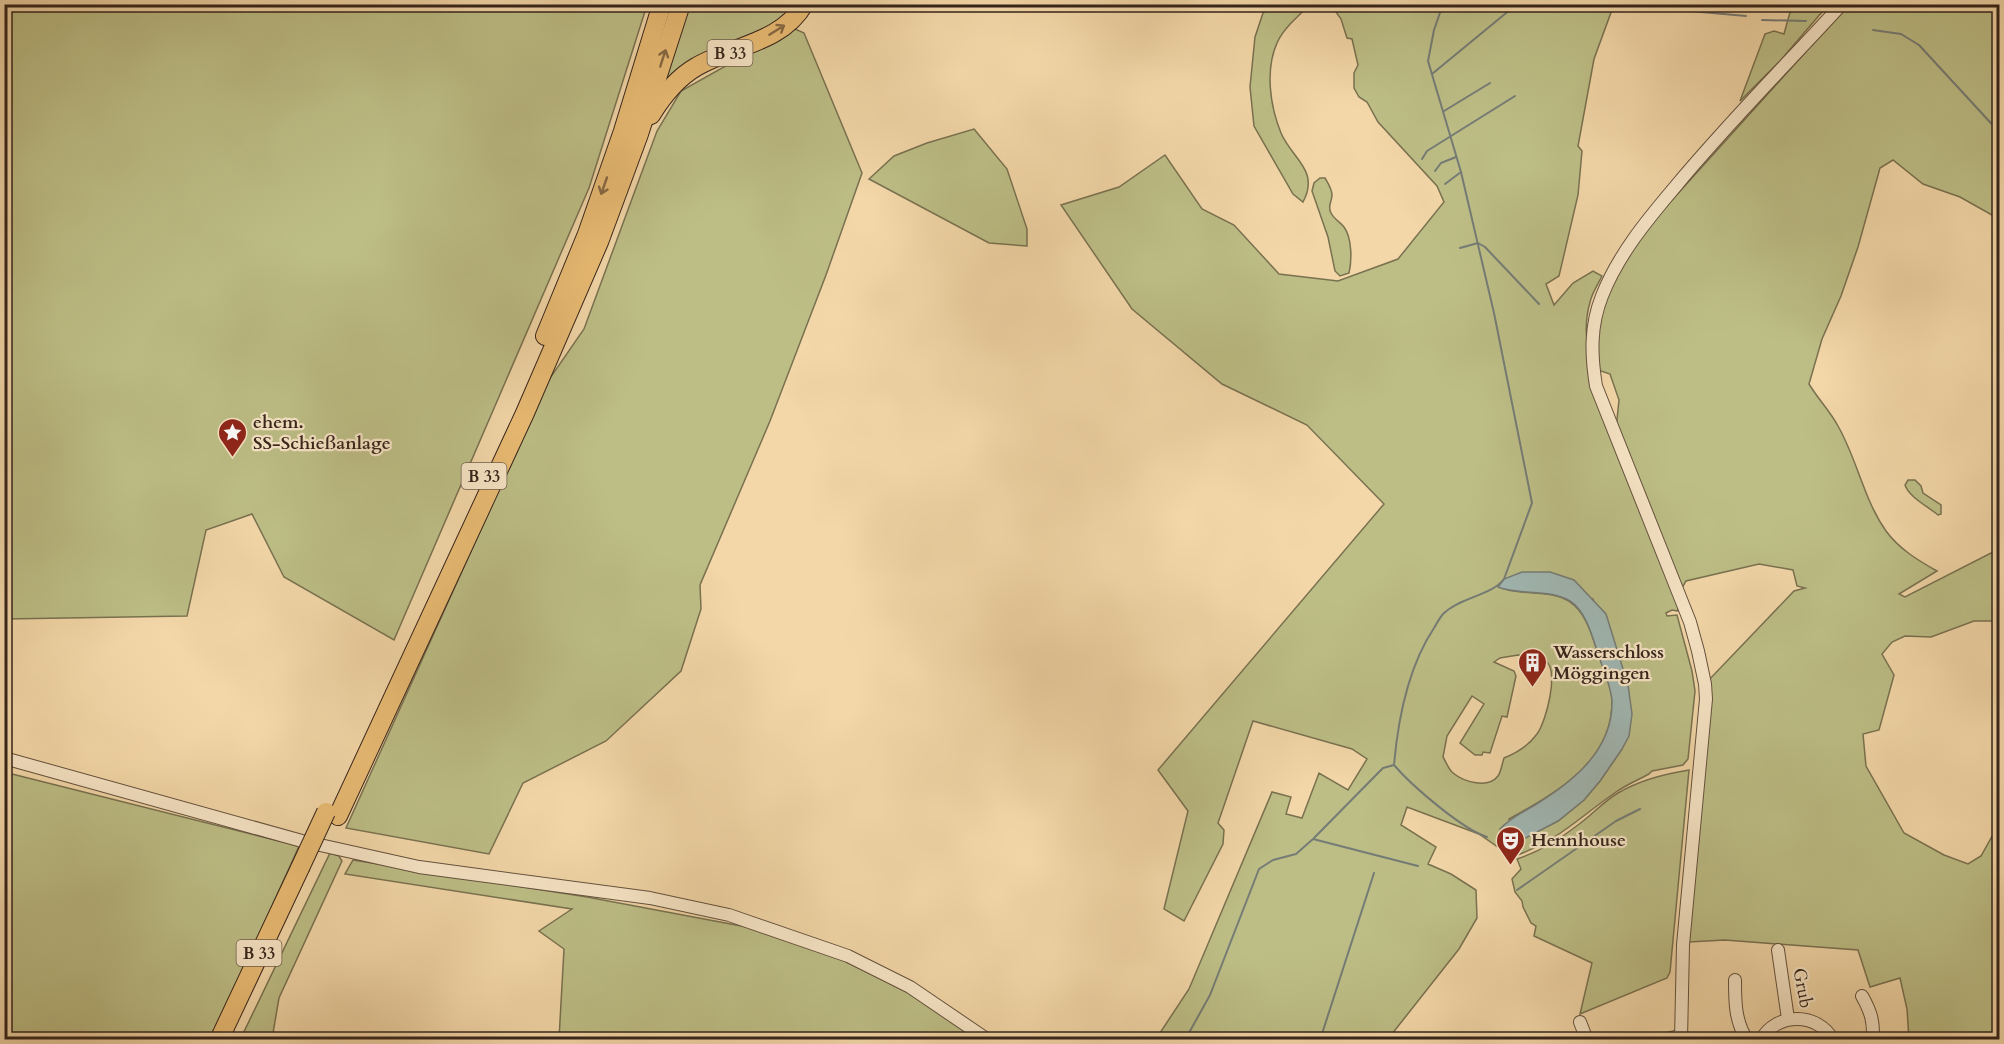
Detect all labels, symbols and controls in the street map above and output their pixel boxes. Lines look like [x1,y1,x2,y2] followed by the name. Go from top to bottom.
[768,24,785,36] one-way arrow
[708,40,752,66] road number: B 33
[659,49,670,68] one-way arrow
[597,176,608,195] one-way arrow
[253,410,391,456] place label: ehem. SS-Schießanlage
[216,416,248,458] place icon: ehem. SS-Schießanlage
[462,463,506,489] road number: B 33
[1552,640,1664,686] place label: Wasserschloss Möggingen
[1516,646,1548,688] building icon: Wasserschloss Möggingen
[1494,824,1526,866] theatre icon: Hennhouse
[1531,828,1626,853] place label: Hennhouse
[236,940,282,966] road number: B 33
[1786,966,1819,1010] street label: Grub

